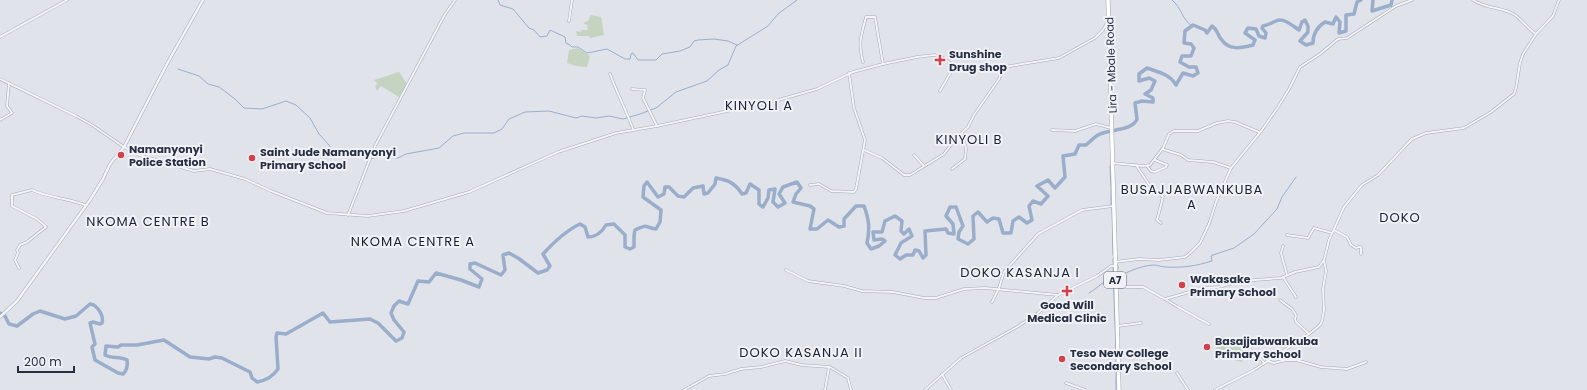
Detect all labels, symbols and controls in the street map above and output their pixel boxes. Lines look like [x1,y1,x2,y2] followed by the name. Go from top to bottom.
[1101,17,1121,113] street label: Lira - Mbale Road
[949,46,1007,75] place label: Sunshine Drug shop
[934,54,946,66] marker: Sunshine Drug shop
[725,96,793,115] district label: KINYOLI A
[935,130,1003,149] district label: KINYOLI B
[129,141,206,170] place label: Namanyonyi Police Station
[260,144,396,173] place label: Saint Jude Namanyonyi Primary School
[116,150,126,160] marker: Namanyonyi Police Station
[247,153,257,163] marker: Saint Jude Namanyonyi Primary School
[1121,180,1263,214] district label: BUSAJJABWANKUBA A
[1379,208,1421,227] district label: DOKO
[86,212,210,231] district label: NKOMA CENTRE B
[351,232,475,251] district label: NKOMA CENTRE A
[960,263,1080,282] district label: DOKO KASANJA I
[1190,271,1276,300] place label: Wakasake Primary School
[1104,272,1126,288] road number: A7
[1177,280,1187,290] marker: Wakasake Primary School
[1061,285,1073,297] marker: Good Will Medical Clinic
[1027,297,1107,326] place label: Good Will Medical Clinic
[1215,333,1318,362] place label: Basajjabwankuba Primary School
[1202,342,1212,352] marker: Basajjabwankuba Primary School
[739,343,863,362] district label: DOKO KASANJA II
[1070,345,1172,374] place label: Teso New College Secondary School
[18,348,74,374] scale bar
[24,353,62,370] text: 200 m
[1057,354,1067,364] marker: Teso New College Secondary School

